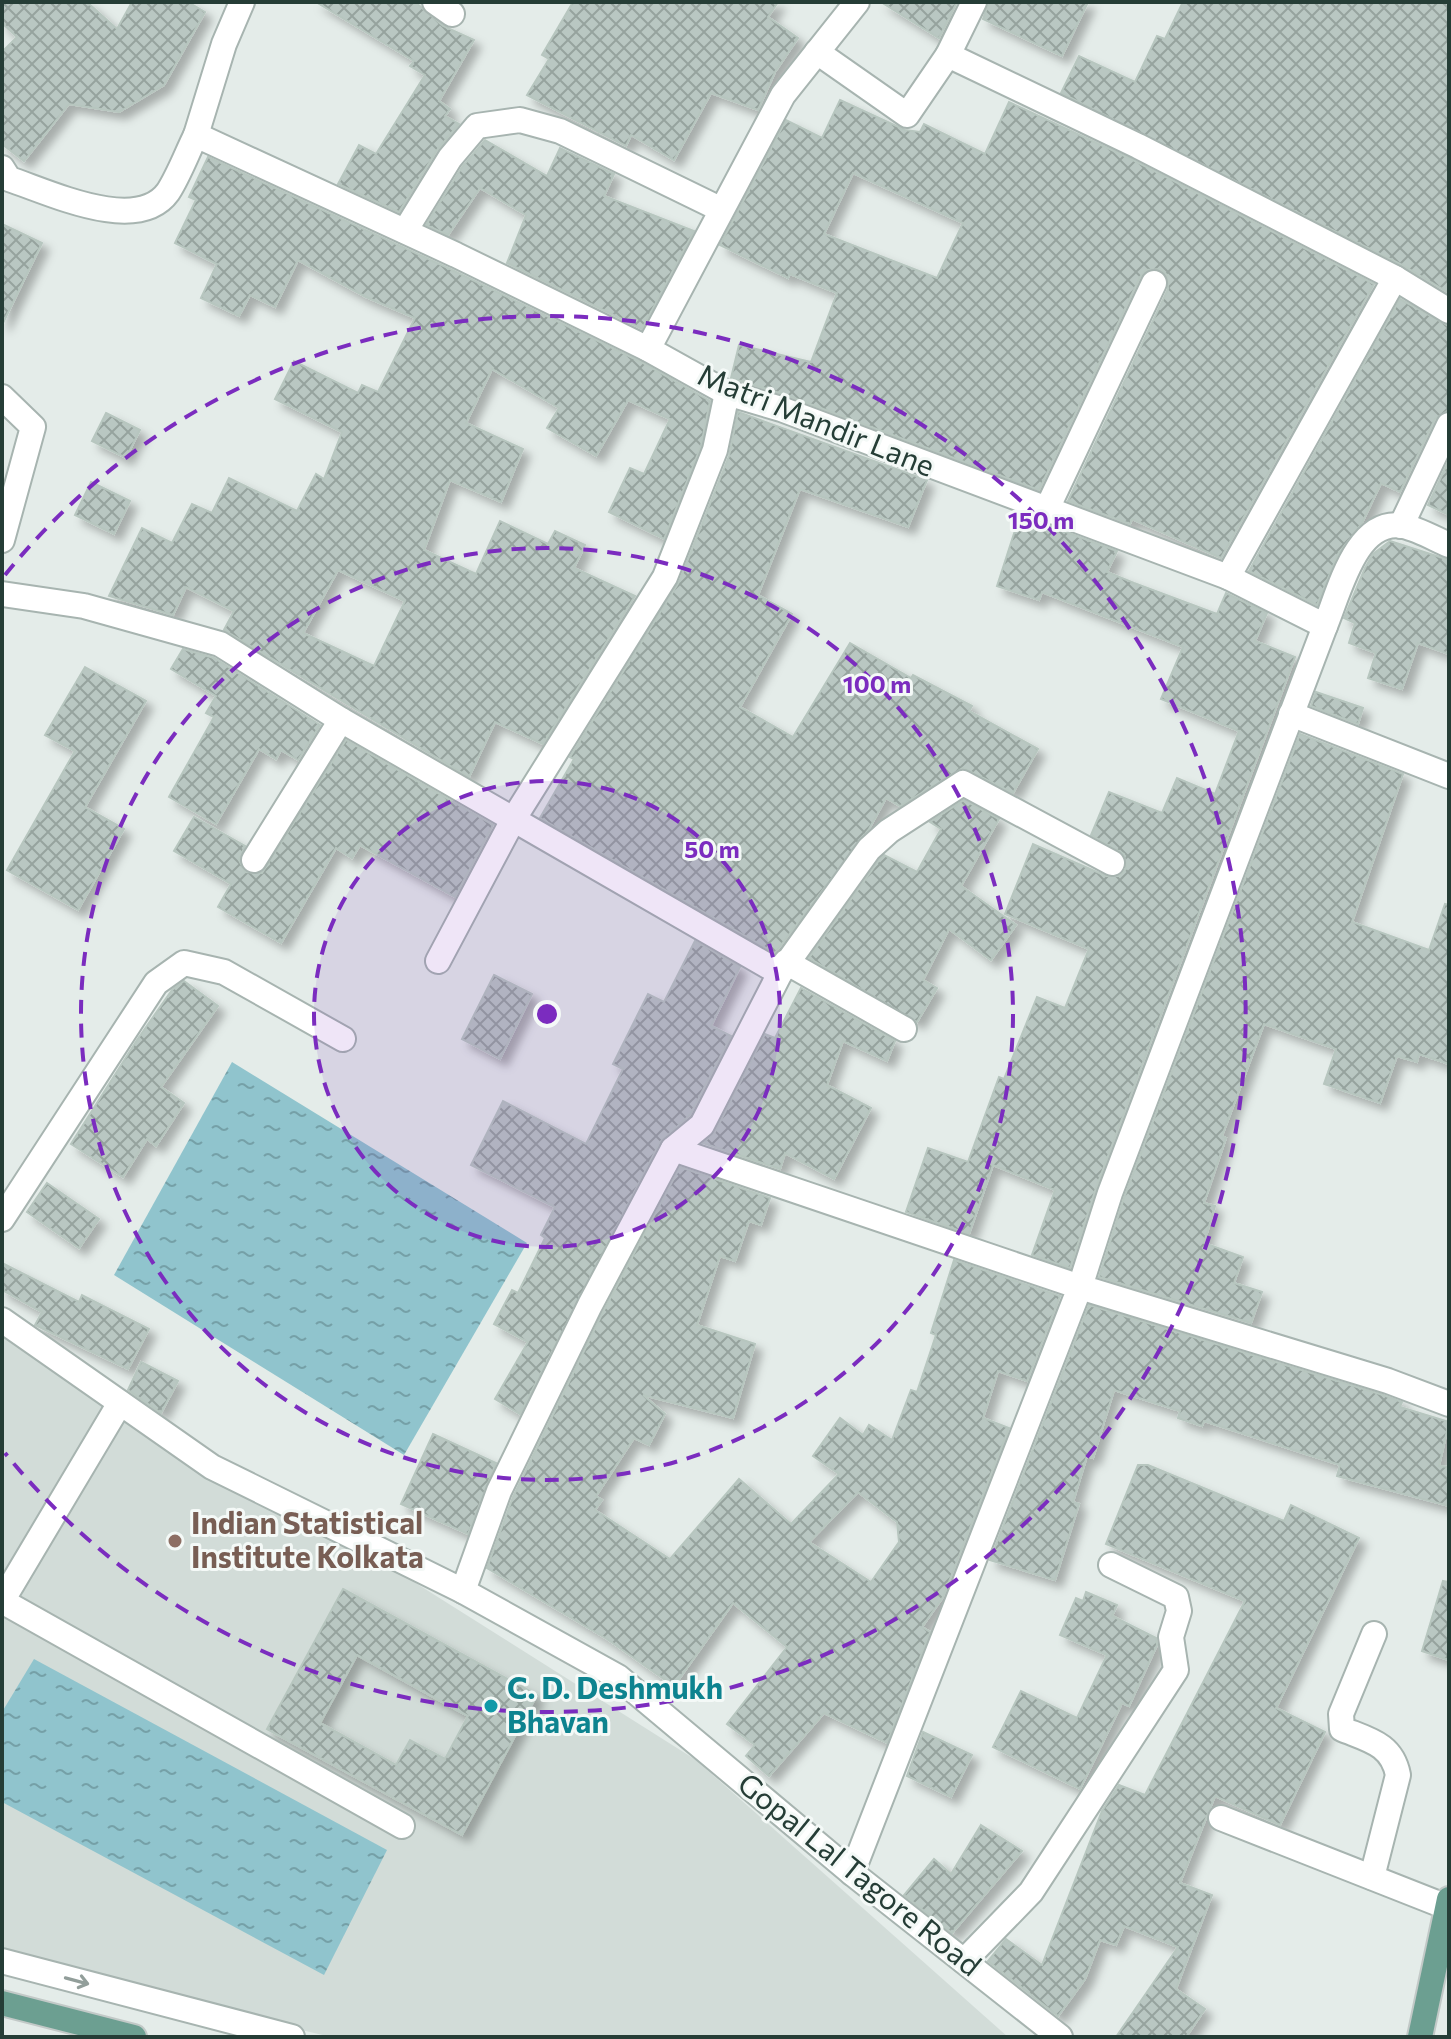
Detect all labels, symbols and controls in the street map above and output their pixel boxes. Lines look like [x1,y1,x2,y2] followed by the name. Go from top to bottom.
[693,354,941,483] street label: Matri Mandir Lane
[1008,505,1074,534] text: 150 m
[843,669,911,698] text: 100 m
[684,834,740,863] text: 50 m
[533,1000,561,1028] centre of rings
[191,1503,424,1574] place label: Indian Statistical Institute Kolkata
[166,1532,184,1550] marker: Indian Statistical Institute Kolkata
[507,1668,723,1739] place label: C. D. Deshmukh Bhavan
[482,1697,500,1715] marker: C. D. Deshmukh Bhavan
[731,1764,990,1983] street label: Gopal Lal Tagore Road
[64,1974,90,1989] one-way arrow

